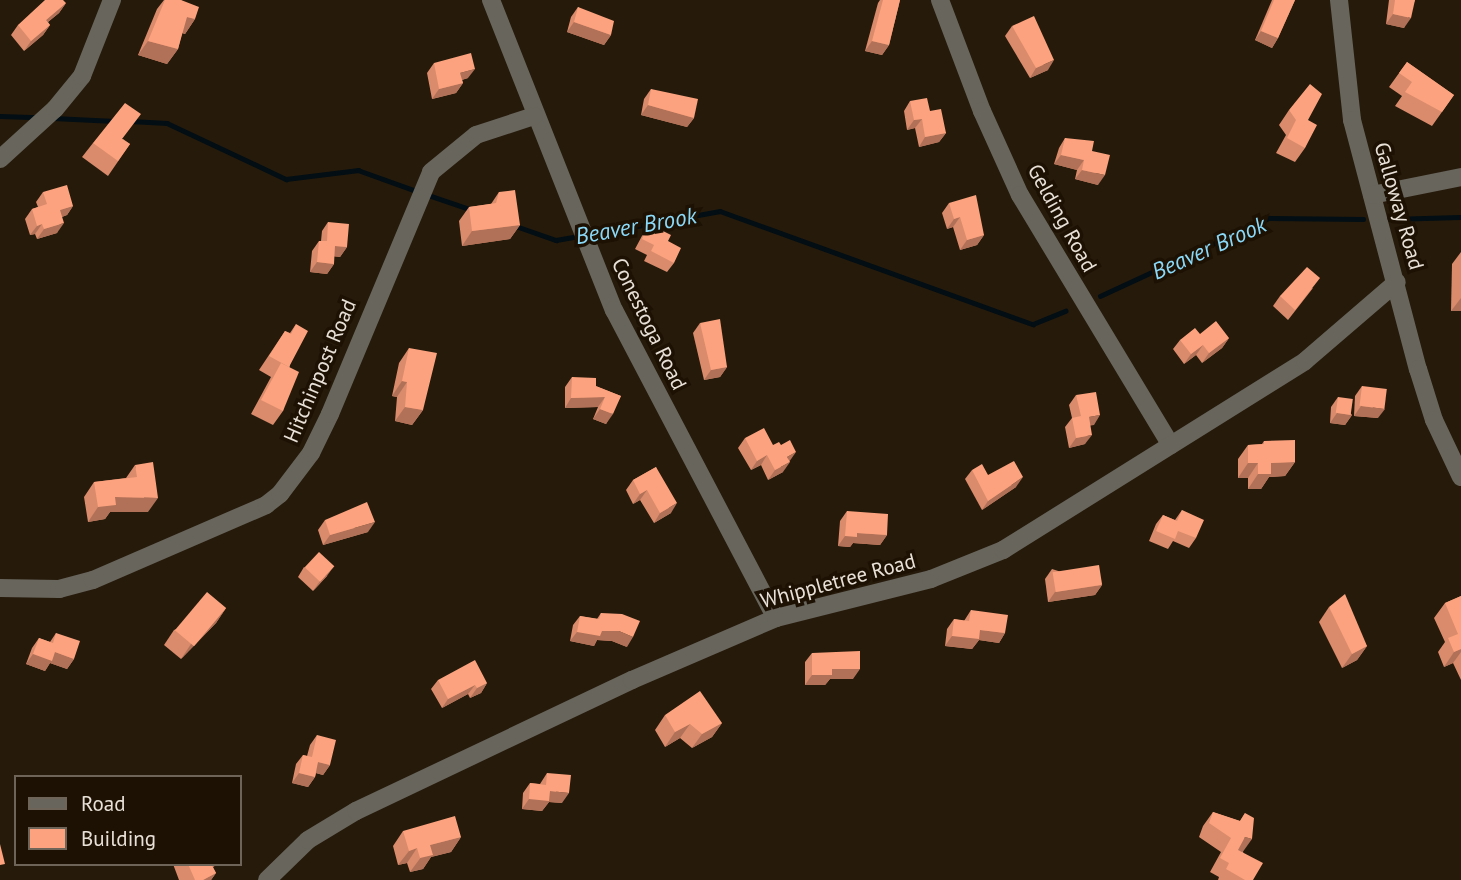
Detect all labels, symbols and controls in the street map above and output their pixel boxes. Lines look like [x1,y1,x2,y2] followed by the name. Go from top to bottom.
[1369,139,1429,273] street label: Galloway Road
[1022,160,1102,276] street label: Gelding Road
[573,202,699,250] water label: Beaver Brook
[1147,211,1271,285] water label: Beaver Brook
[606,254,692,394] street label: Conestoga Road
[278,296,362,446] street label: Hitchinpost Road
[758,548,918,614] street label: Whippletree Road
[14,775,242,866] legend
[81,790,125,817] text: Road
[81,825,156,852] text: Building

